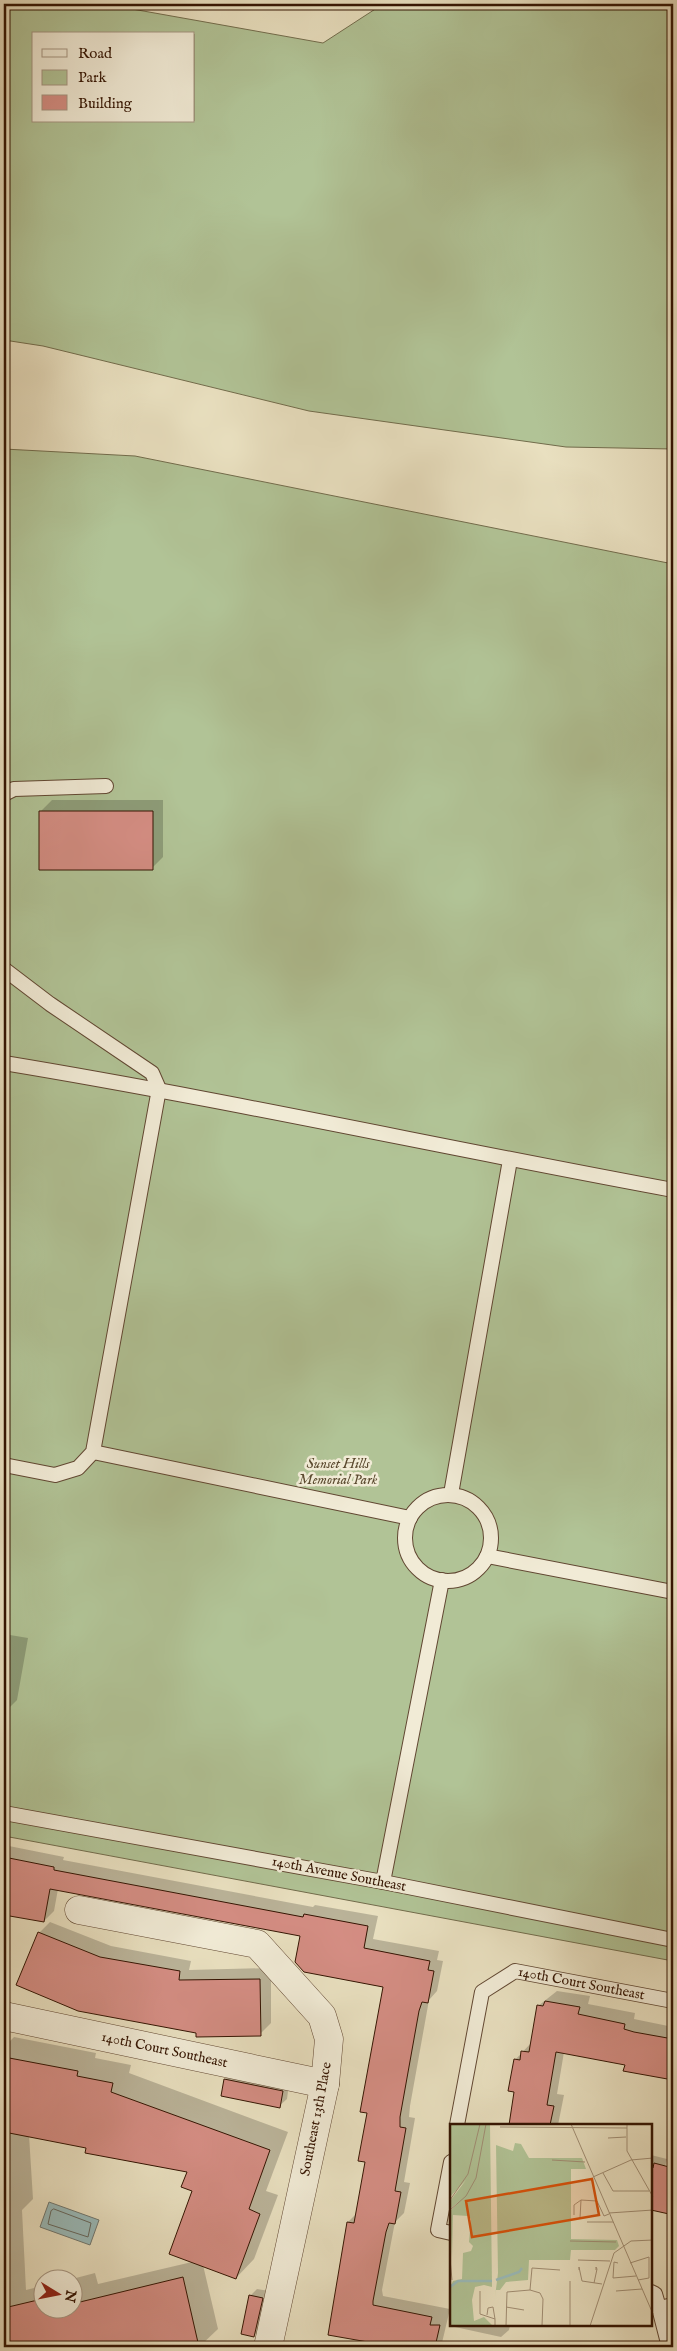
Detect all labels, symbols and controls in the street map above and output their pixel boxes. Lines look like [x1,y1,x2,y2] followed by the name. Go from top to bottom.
[32,32,195,122] legend
[78,44,113,63] text: Road
[78,68,108,87] text: Park
[78,94,133,113] text: Building
[299,1455,378,1489] park label: Sunset Hills Memorial Park
[270,1852,408,1896] street label: 140th Avenue Southeast
[517,1963,646,2004] street label: 140th Court Southeast
[100,2028,229,2072] street label: 140th Court Southeast
[296,2060,336,2177] street label: Southeast 13th Place
[450,2124,652,2326] inset map
[32,2268,82,2318] north arrow
[60,2288,80,2304] text: N

